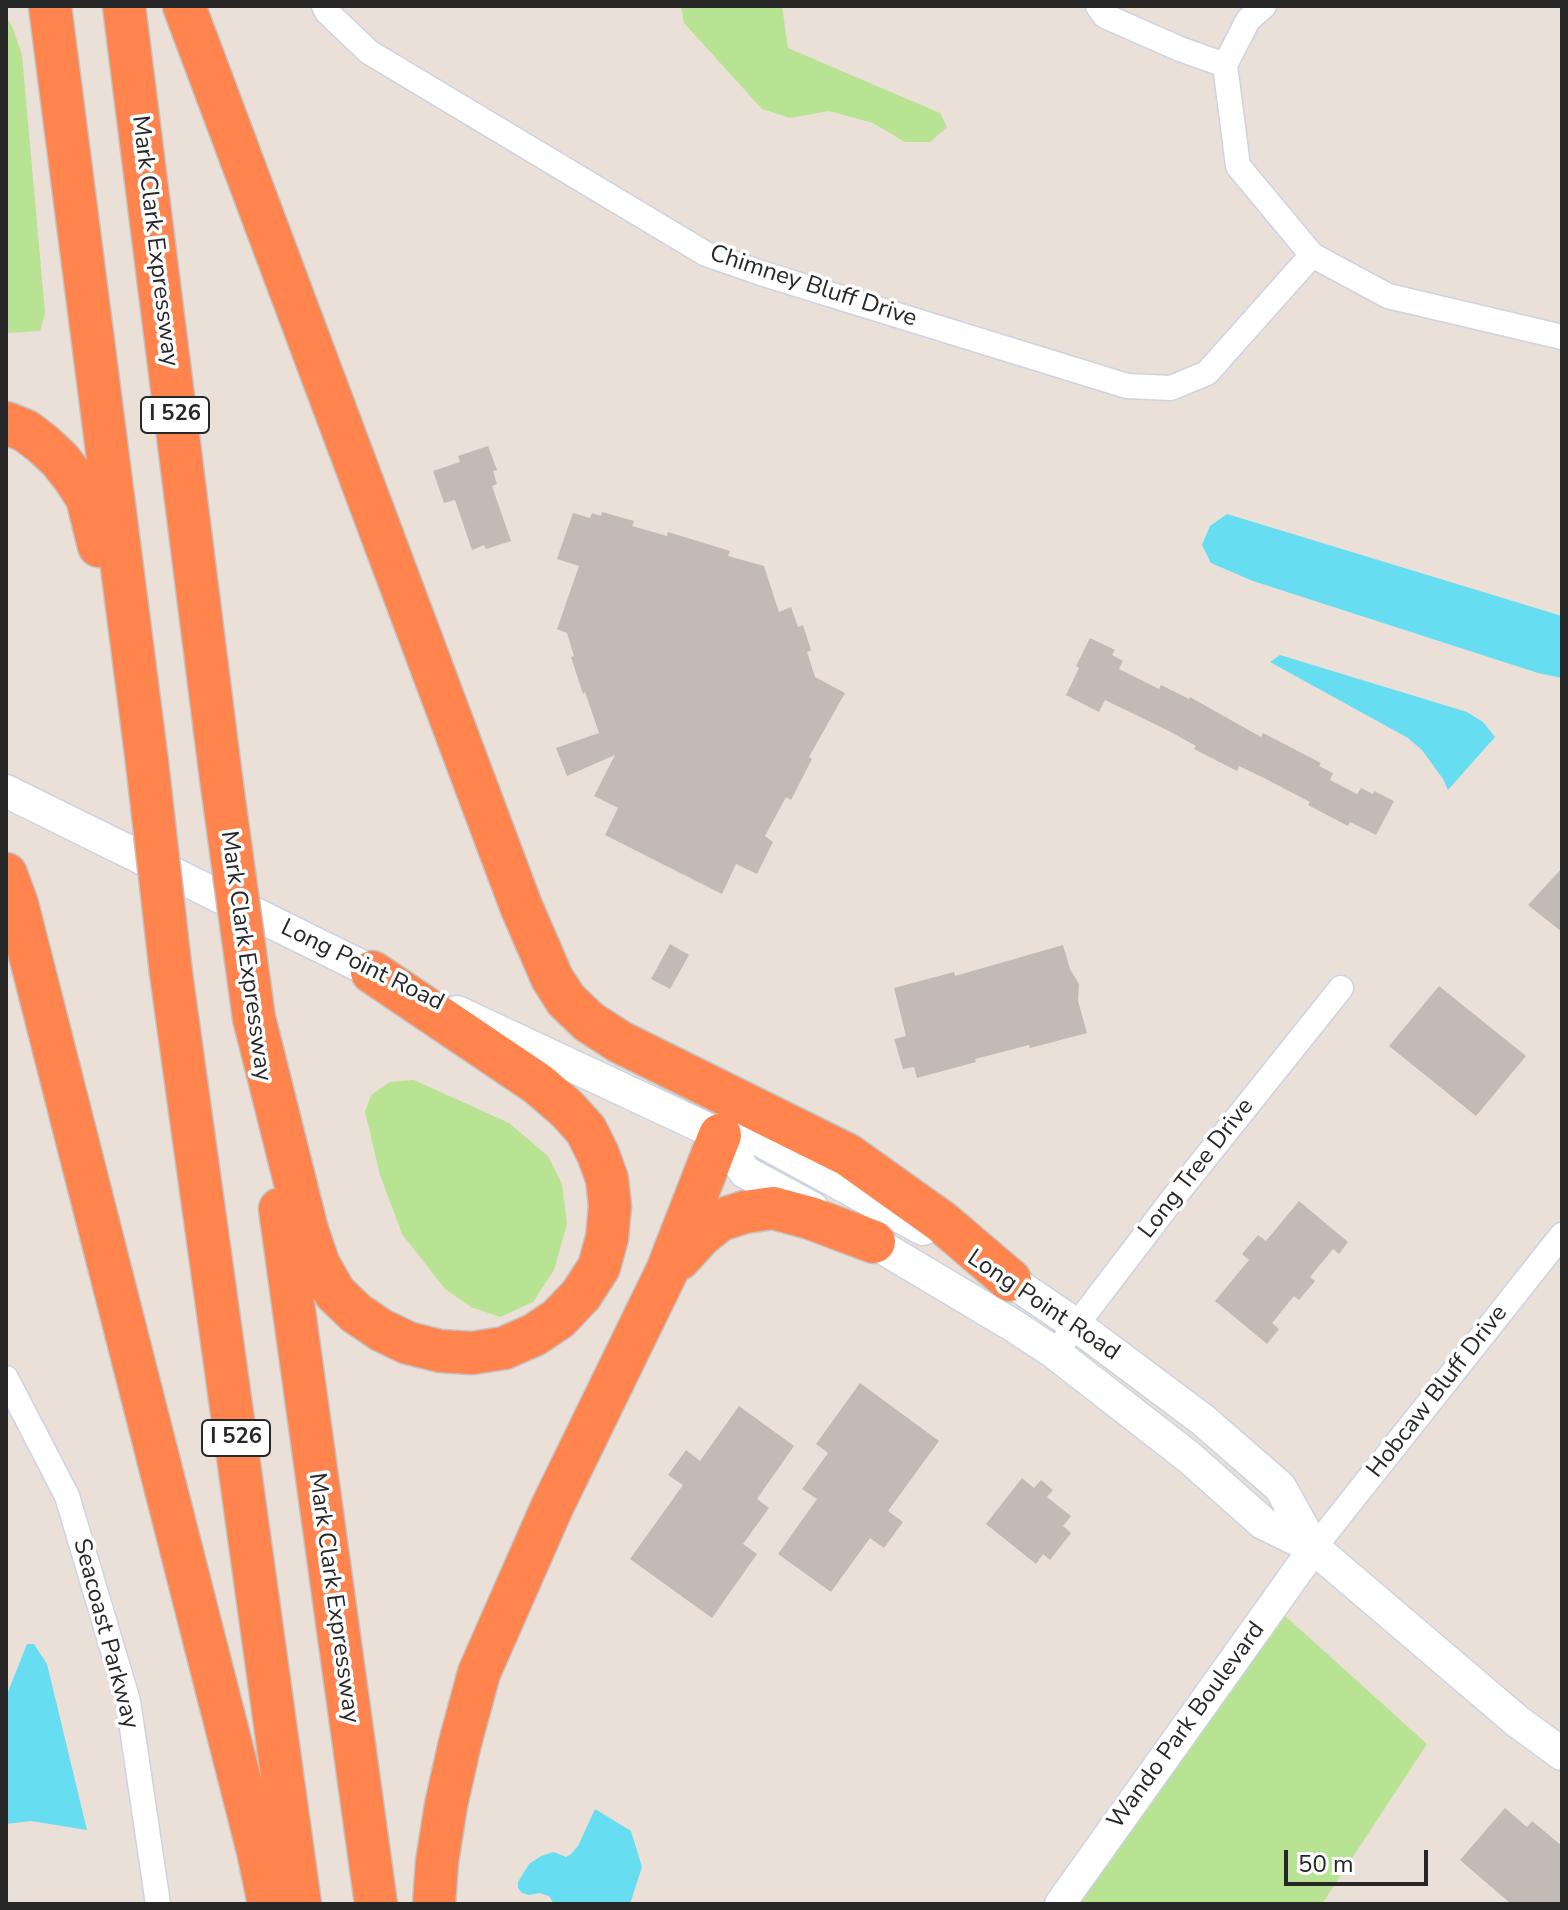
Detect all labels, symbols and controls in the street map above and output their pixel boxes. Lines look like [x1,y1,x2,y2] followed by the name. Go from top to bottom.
[124,114,184,368] street label: Mark Clark Expressway
[706,240,920,334] street label: Chimney Bluff Drive
[141,397,209,433] road number: I 526
[213,829,277,1083] street label: Mark Clark Expressway
[276,914,448,1018] street label: Long Point Road
[1133,1093,1261,1245] street label: Long Tree Drive
[961,1244,1125,1368] street label: Long Point Road
[1362,1300,1514,1484] street label: Hobcaw Bluff Drive
[202,1420,270,1456] road number: I 526
[301,1471,365,1725] street label: Mark Clark Expressway
[66,1536,144,1732] street label: Seacoast Parkway
[1102,1617,1272,1835] street label: Wando Park Boulevard
[1288,1834,1432,1884] scale bar
[1298,1848,1354,1880] text: 50 m

